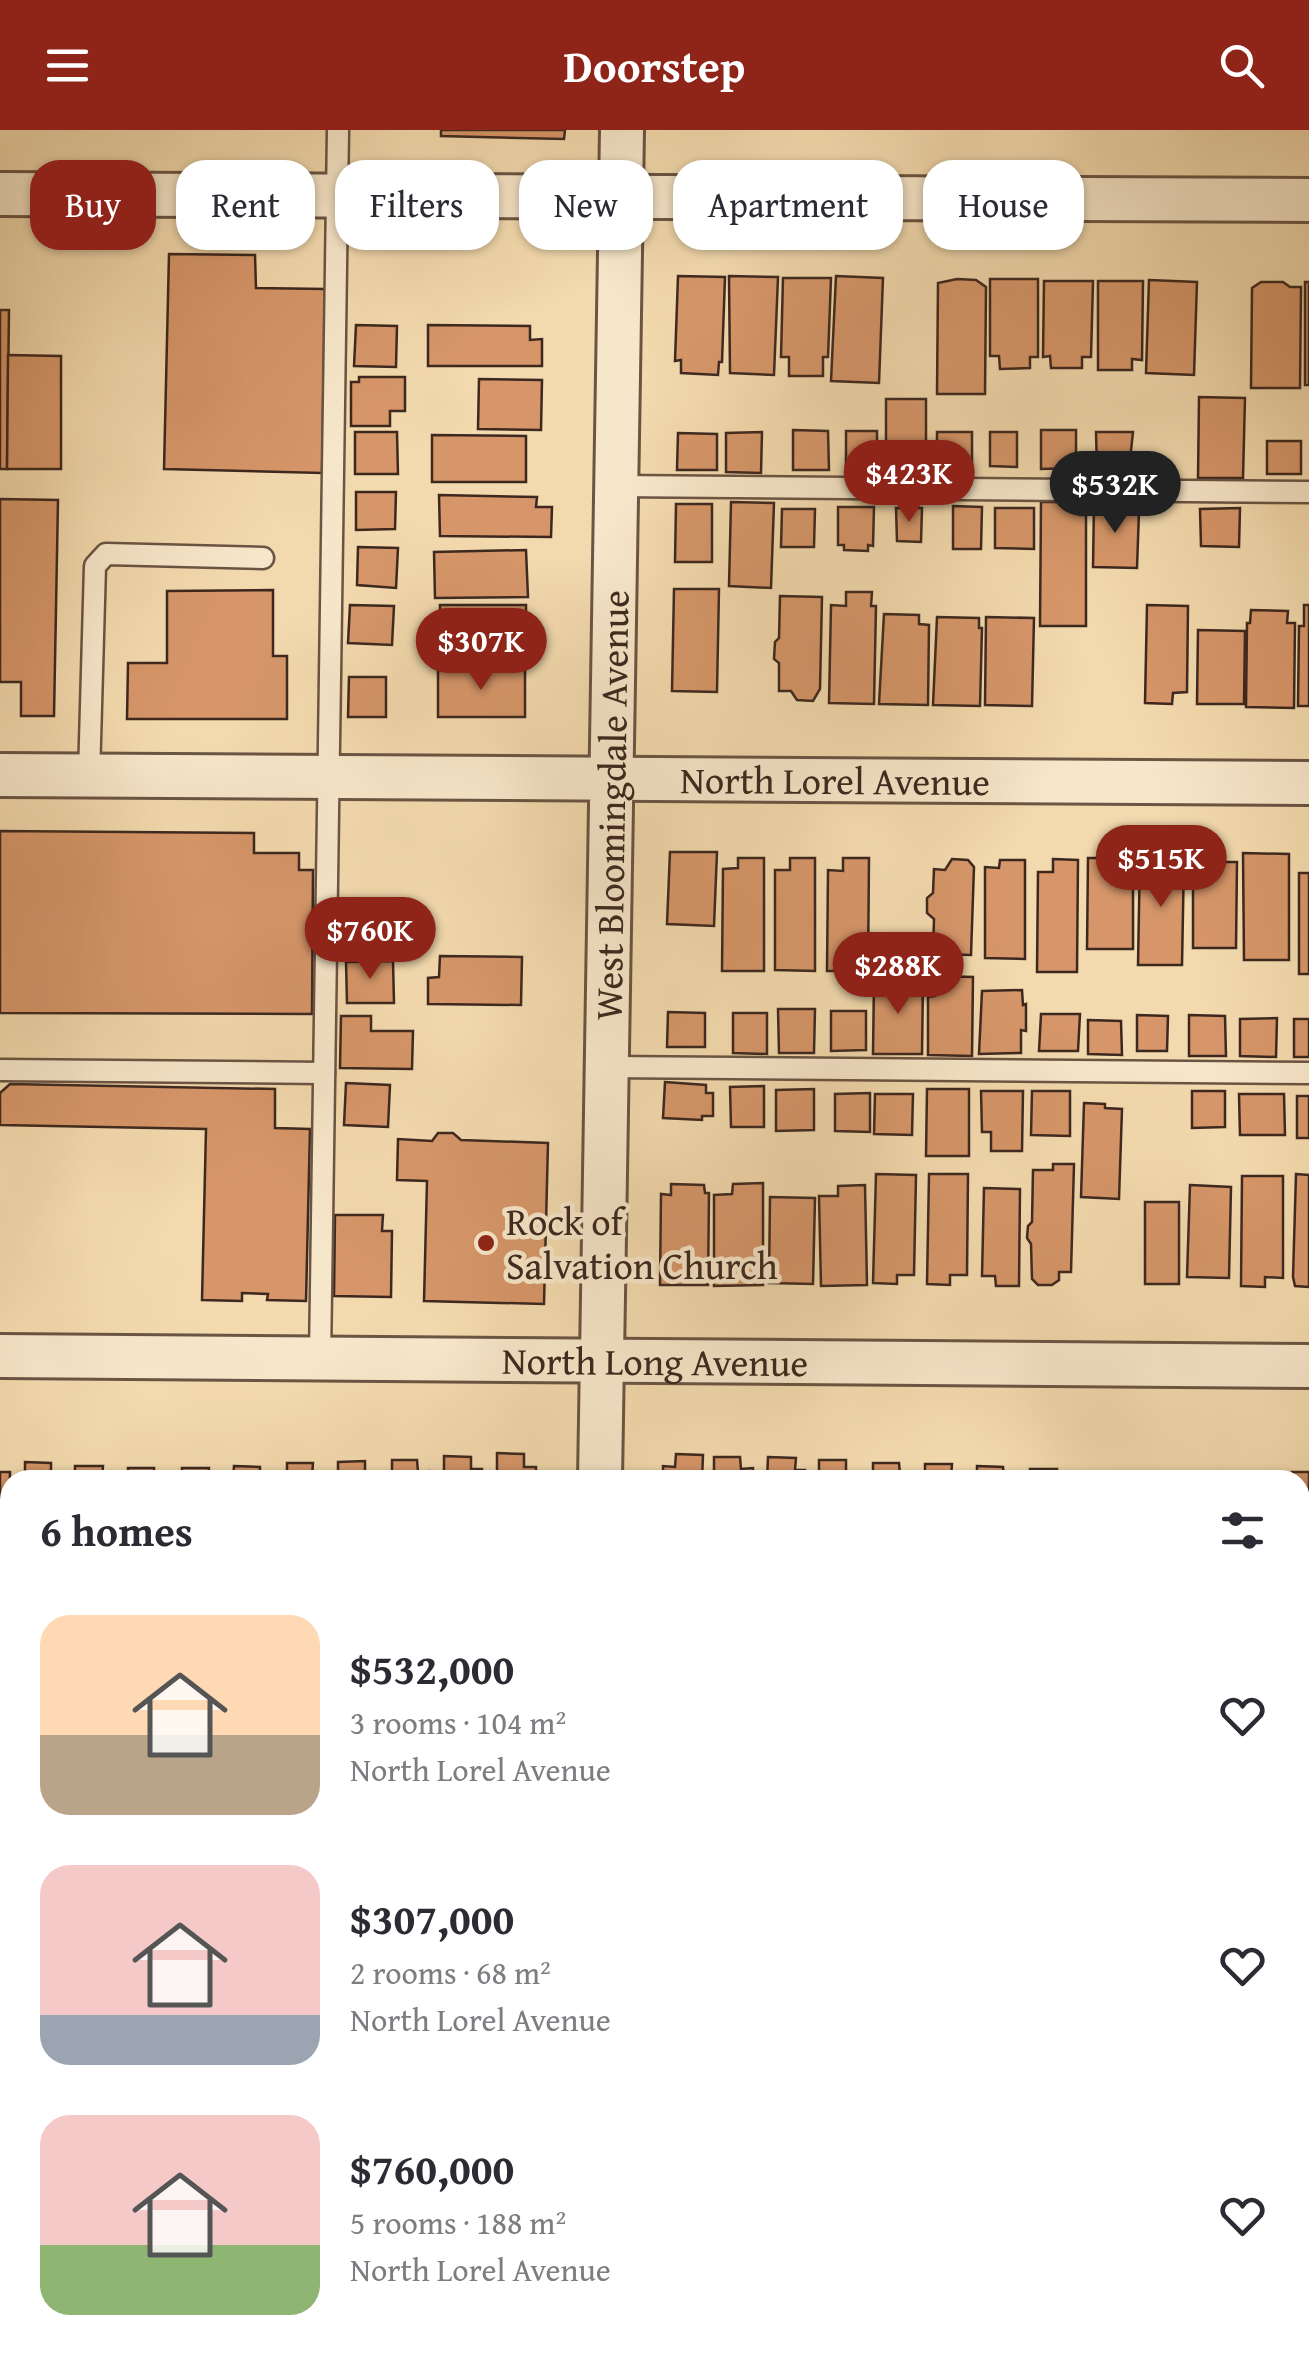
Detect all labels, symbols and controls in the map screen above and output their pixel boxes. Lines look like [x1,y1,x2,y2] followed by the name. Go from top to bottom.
[564,33,745,98] text: Doorstep
[40,38,95,93] icon: menu
[1214,38,1269,93] icon: search
[30,160,156,250] chip: Buy
[176,160,315,250] chip: Rent
[335,160,499,250] chip: Filters
[519,160,653,250] chip: New
[673,160,903,250] chip: Apartment
[923,160,1084,250] chip: House
[839,440,979,525] pin: $423K
[866,449,952,496] text: $423K
[1045,451,1185,536] pin: $532K
[1072,460,1158,507] text: $532K
[579,589,643,1021] street label: West Bloomingdale Avenue
[411,608,551,693] pin: $307K
[438,617,524,664] text: $307K
[680,751,990,809] street label: North Lorel Avenue
[1091,825,1231,910] pin: $515K
[1118,834,1204,881] text: $515K
[300,897,440,982] pin: $760K
[327,906,413,953] text: $760K
[828,932,968,1017] pin: $288K
[855,941,941,988] text: $288K
[506,1193,778,1293] place label: Rock of Salvation Church
[475,1232,497,1254] marker: Rock of Salvation Church
[502,1332,808,1390] street label: North Long Avenue
[40,1500,193,1561] text: 6 homes
[1215,1503,1270,1558] icon: filters
[350,1638,514,1699] text: $532,000
[120,1655,240,1775] icon: home
[1215,1688,1270,1743] icon: heart
[350,1699,566,1746] text: 3 rooms · 104 m²
[350,1746,611,1793] text: North Lorel Avenue
[350,1888,514,1949] text: $307,000
[120,1905,240,2025] icon: home
[1215,1938,1270,1993] icon: heart
[350,1949,551,1996] text: 2 rooms · 68 m²
[350,1996,611,2043] text: North Lorel Avenue
[350,2138,514,2199] text: $760,000
[120,2155,240,2275] icon: home
[1215,2188,1270,2243] icon: heart
[350,2199,566,2246] text: 5 rooms · 188 m²
[350,2246,611,2293] text: North Lorel Avenue

